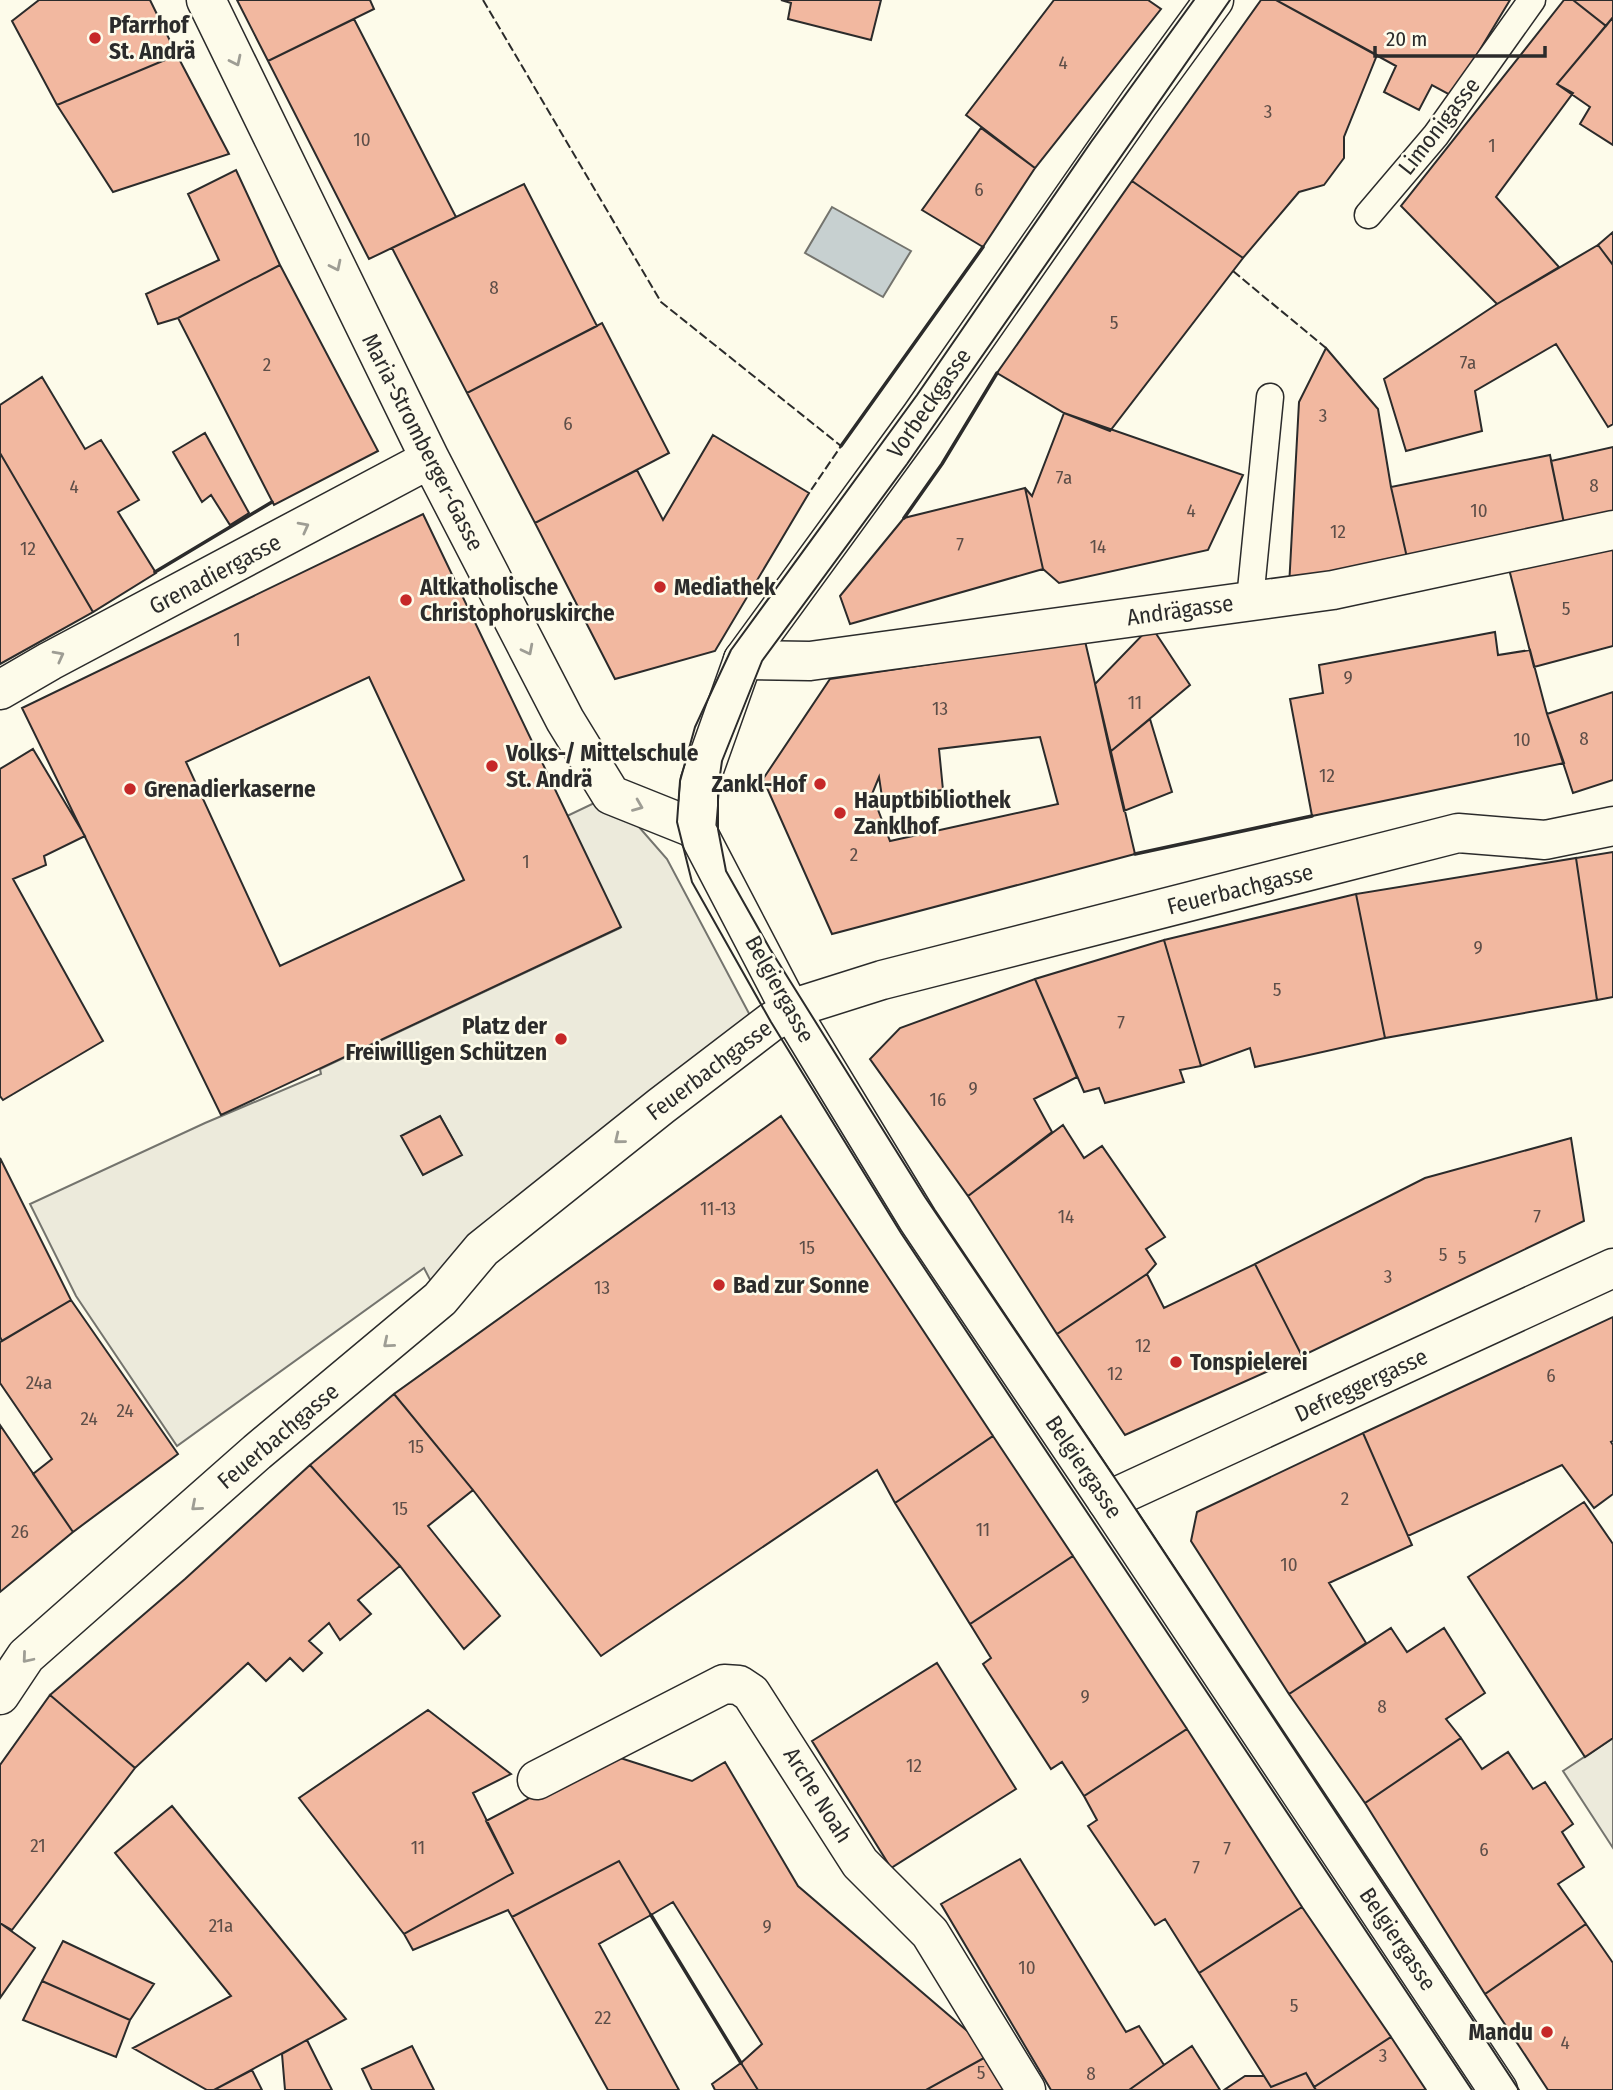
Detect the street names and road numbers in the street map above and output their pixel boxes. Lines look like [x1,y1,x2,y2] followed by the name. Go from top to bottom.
[1392,72,1486,180] street label: Limonigasse
[356,329,490,555] street label: Maria-Stromberger-Gasse
[881,343,977,463] street label: Vorbeckgasse
[145,528,285,620] street label: Grenadiergasse
[1125,589,1235,631] street label: Andrägasse
[1164,857,1316,921] street label: Feuerbachgasse
[739,931,821,1047] street label: Belgiergasse
[641,1014,777,1126] street label: Feuerbachgasse
[1290,1342,1432,1428] street label: Defreggergasse
[212,1377,344,1495] street label: Feuerbachgasse
[1039,1410,1129,1524] street label: Belgiergasse
[778,1742,858,1848] street label: Arche Noah
[1353,1882,1443,1996] street label: Belgiergasse

